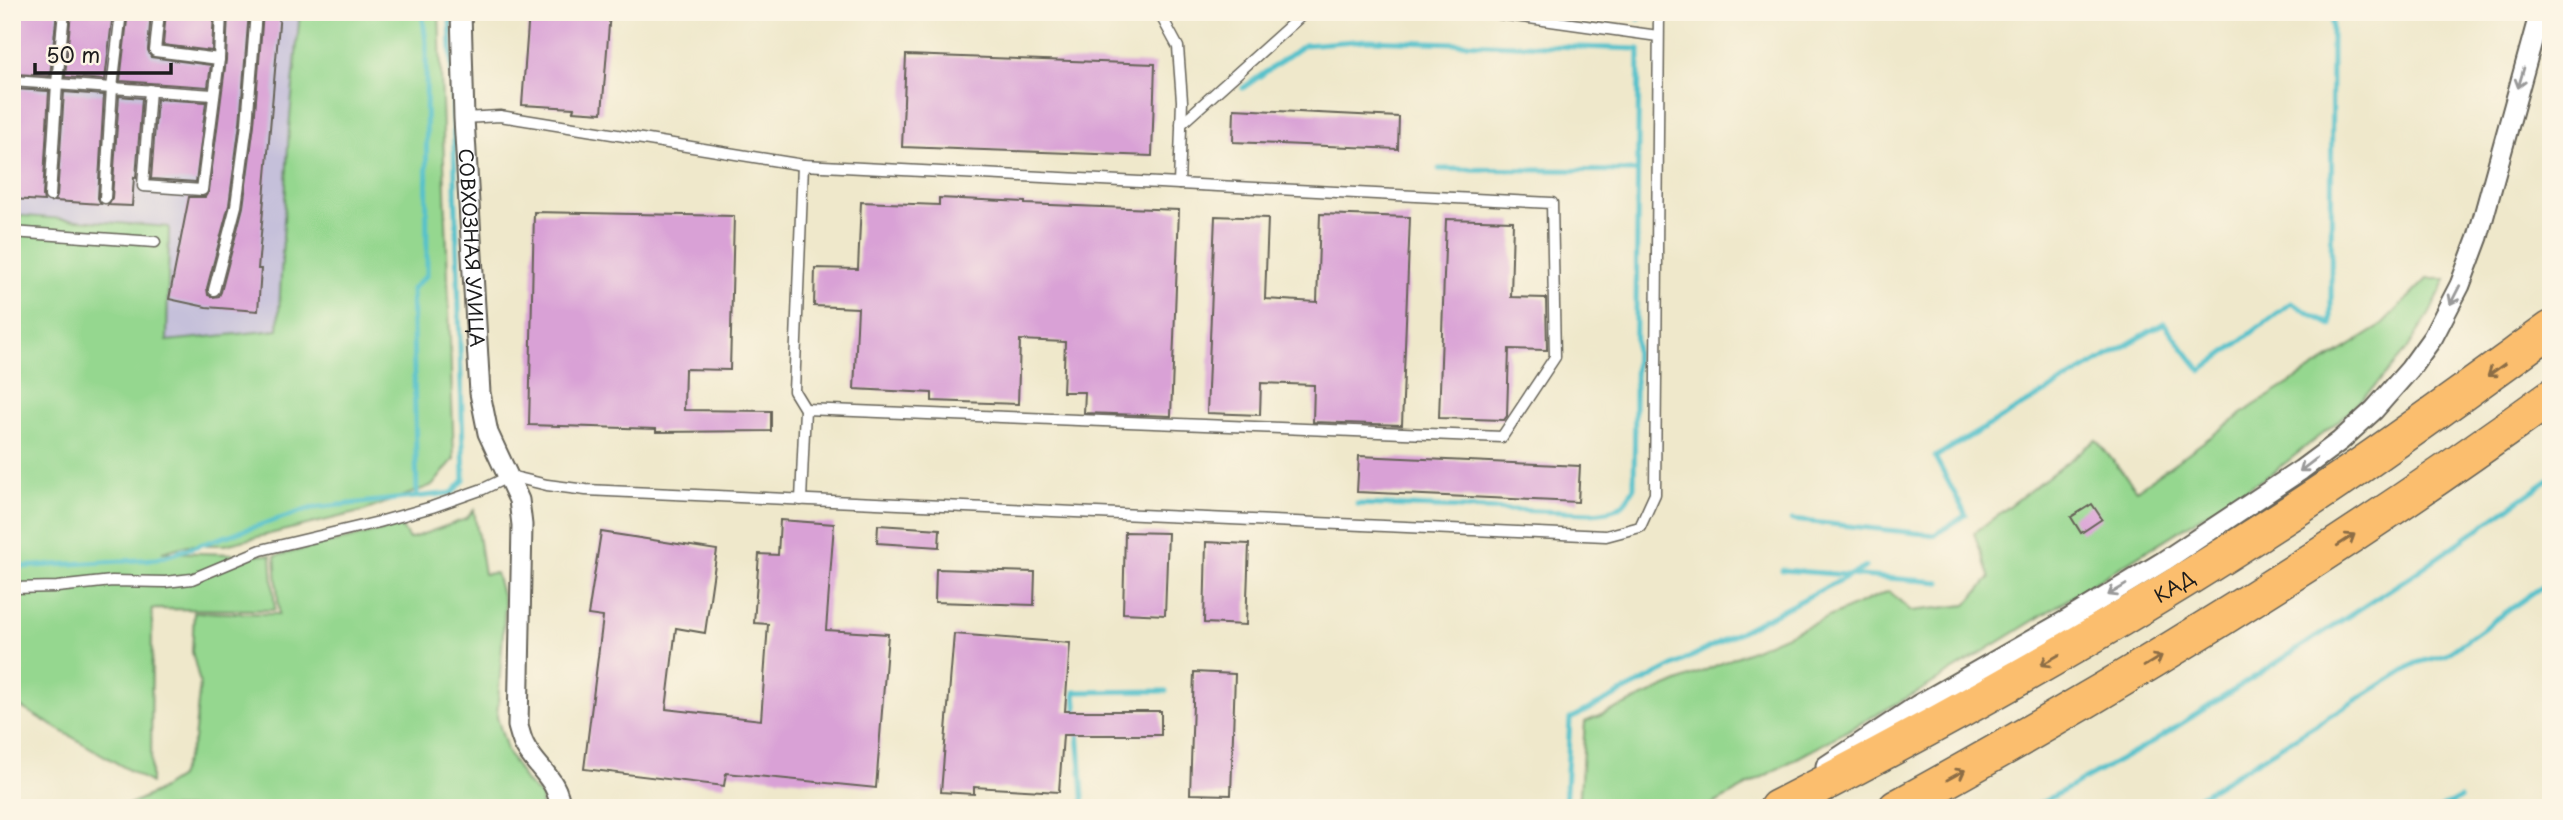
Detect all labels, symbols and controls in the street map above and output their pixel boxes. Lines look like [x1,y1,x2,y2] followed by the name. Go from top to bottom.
[35,32,172,76] scale bar
[46,38,100,70] text: 50 m
[2514,67,2527,89] one-way arrow
[453,147,492,348] street label: СОВХОЗНАЯ УЛИЦА
[2447,284,2461,305] one-way arrow
[2487,362,2506,377] one-way arrow
[2299,458,2318,473] one-way arrow
[2336,533,2355,547] one-way arrow
[2148,562,2200,609] street label: КАД
[2108,583,2128,597] one-way arrow
[2040,654,2061,667] one-way arrow
[2143,654,2163,668] one-way arrow
[1946,768,1966,782] one-way arrow

